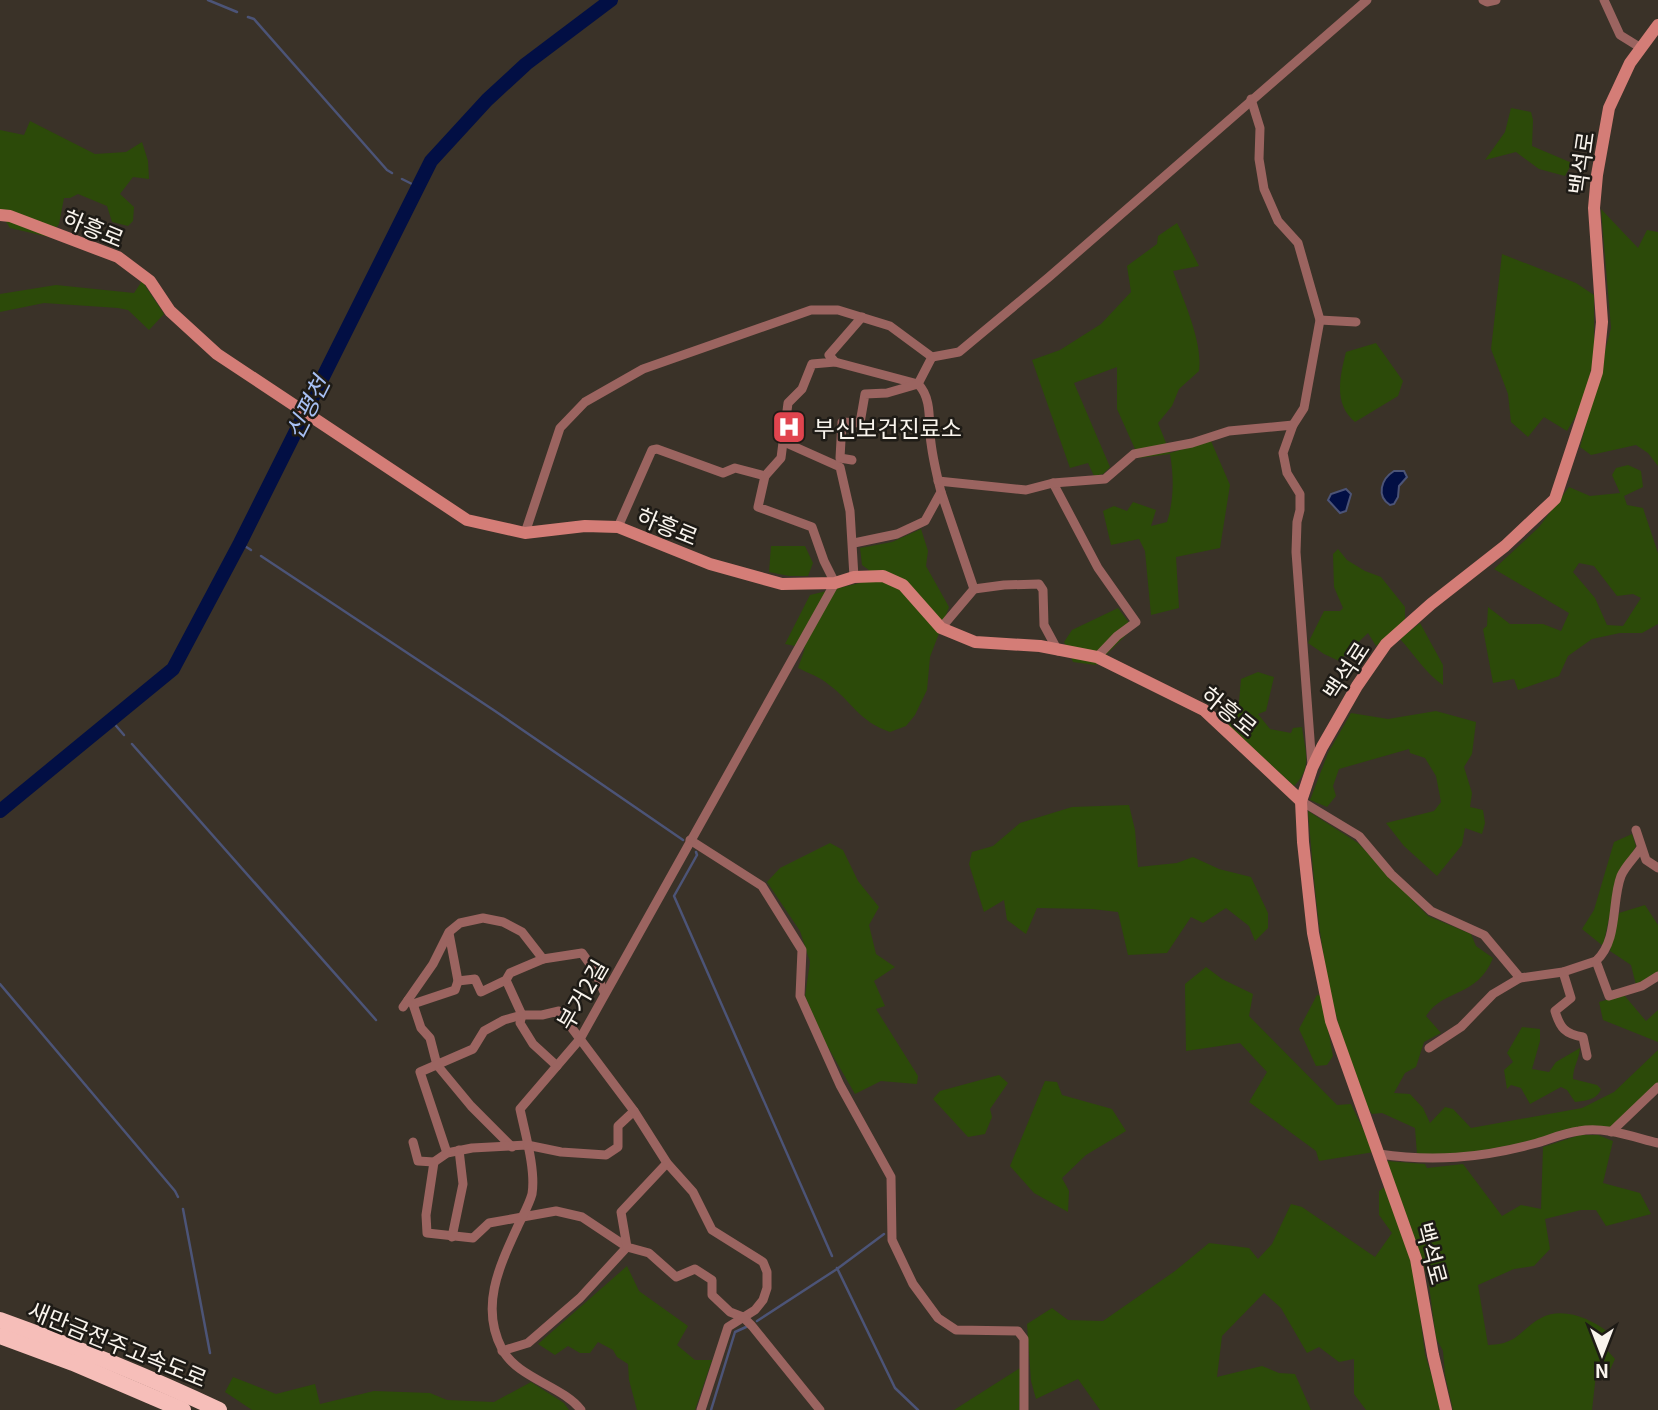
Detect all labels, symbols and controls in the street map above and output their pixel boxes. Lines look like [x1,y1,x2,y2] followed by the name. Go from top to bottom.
[1559,129,1601,197] street label: 백석로
[58,199,130,255] street label: 하흥로
[275,367,338,444] water label: 신평천
[770,408,808,446] hospital icon: 부신보건진료소
[814,410,962,444] place label: 부신보건진료소
[632,497,704,553] street label: 하흥로
[1313,634,1377,706] street label: 백석로
[1195,677,1265,743] street label: 하흥로
[547,952,615,1036] street label: 부거2길
[1408,1218,1458,1288] street label: 백석로
[23,1292,213,1394] street label: 새만금전주고속도로
[1567,1319,1637,1389] north arrow
[1595,1359,1609,1386] text: N

